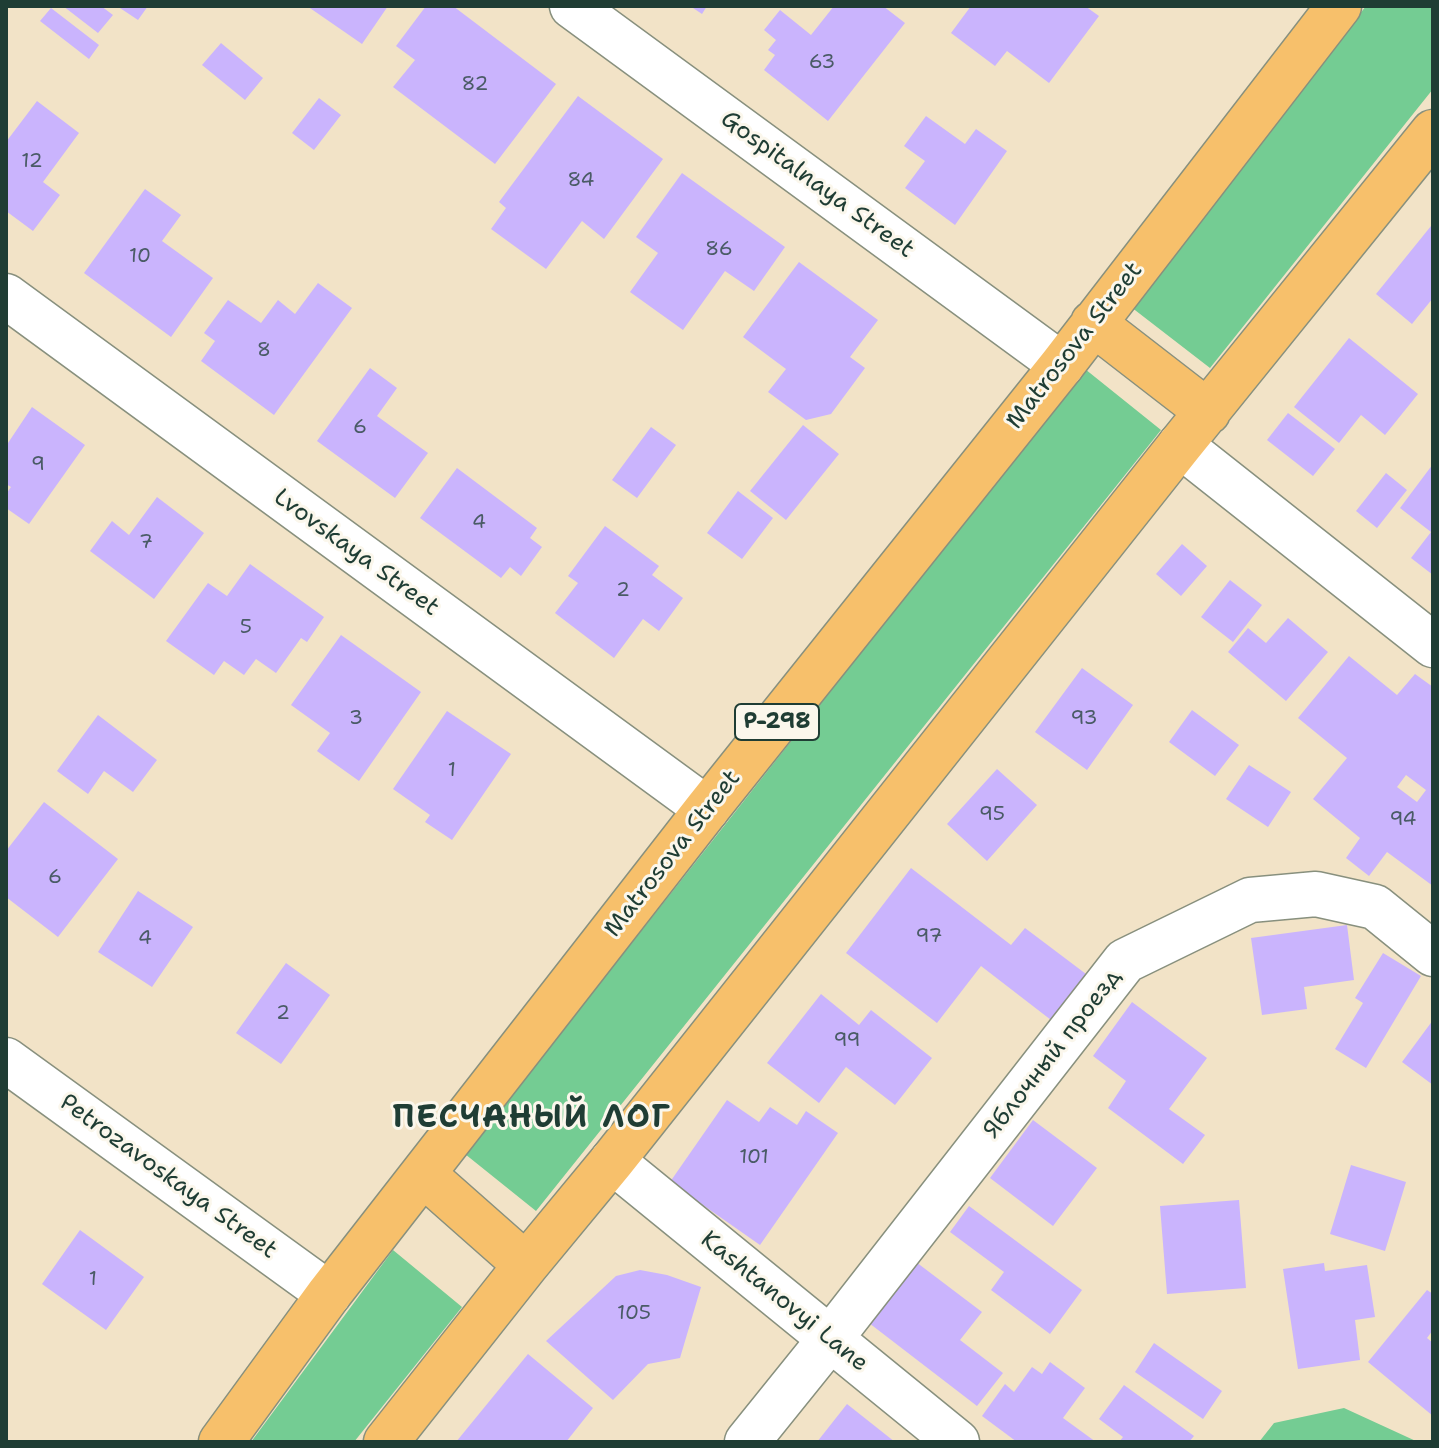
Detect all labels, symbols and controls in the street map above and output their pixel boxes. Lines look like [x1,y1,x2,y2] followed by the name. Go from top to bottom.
[809,51,835,75] house number: 63
[462,73,488,97] house number: 82
[715,105,919,265] street label: Gospitalnaya Street
[21,150,43,174] house number: 12
[567,169,595,193] house number: 84
[705,238,733,262] house number: 86
[129,245,151,269] house number: 10
[1001,257,1149,435] street label: Matrosova Street
[257,339,271,363] house number: 8
[353,416,367,440] house number: 6
[31,453,45,477] house number: 9
[268,483,444,623] street label: Lvovskaya Street
[472,511,486,535] house number: 4
[139,531,153,555] house number: 7
[616,579,630,603] house number: 2
[240,616,252,640] house number: 5
[735,704,819,740] road number: Р-298
[349,707,363,731] house number: 3
[1070,707,1098,731] house number: 93
[448,759,456,783] house number: 1
[599,765,747,943] street label: Matrosova Street
[979,803,1005,827] house number: 95
[1389,808,1417,832] house number: 94
[48,866,62,890] house number: 6
[916,925,942,949] house number: 97
[138,927,152,951] house number: 4
[978,964,1128,1144] street label: Яблочный проезд
[276,1002,290,1026] house number: 2
[833,1029,861,1053] house number: 99
[54,1088,282,1266] street label: Petrozavoskaya Street
[392,1100,672,1138] district label: ПЕСЧАНЫЙ ЛОГ
[739,1146,769,1170] house number: 101
[694,1226,874,1378] street label: Kashtanovyi Lane
[89,1268,97,1292] house number: 1
[617,1302,651,1326] house number: 105

